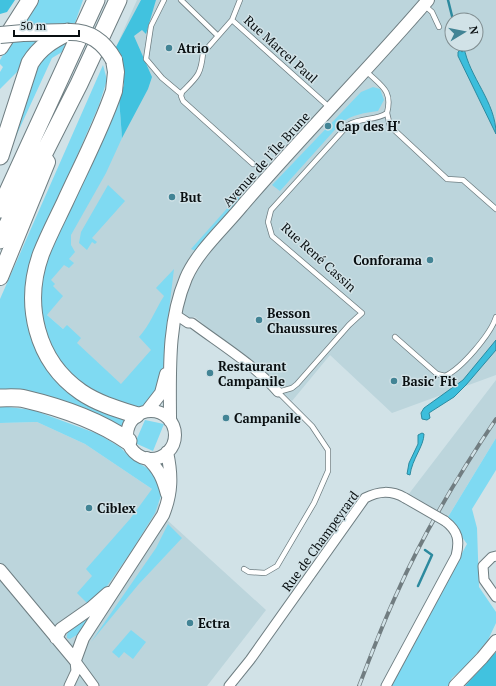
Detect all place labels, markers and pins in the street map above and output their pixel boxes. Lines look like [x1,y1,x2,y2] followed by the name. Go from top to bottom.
[177,39,209,57] place label: Atrio
[164,43,174,53] marker: Atrio
[336,117,400,135] place label: Cap des H'
[323,121,333,131] marker: Cap des H'
[180,188,203,206] place label: But
[167,192,177,202] marker: But
[353,251,423,269] place label: Conforama
[425,255,435,265] marker: Conforama
[267,304,338,337] place label: Besson Chaussures
[254,315,264,325] marker: Besson Chaussures
[218,357,287,390] place label: Restaurant Campanile
[205,368,215,378] marker: Restaurant Campanile
[402,372,458,390] place label: Basic' Fit
[389,376,399,386] marker: Basic' Fit
[234,409,301,427] place label: Campanile
[221,413,231,423] marker: Campanile
[97,499,136,517] place label: Ciblex
[84,503,94,513] marker: Ciblex
[198,614,231,632] place label: Ectra
[185,618,195,628] marker: Ectra

